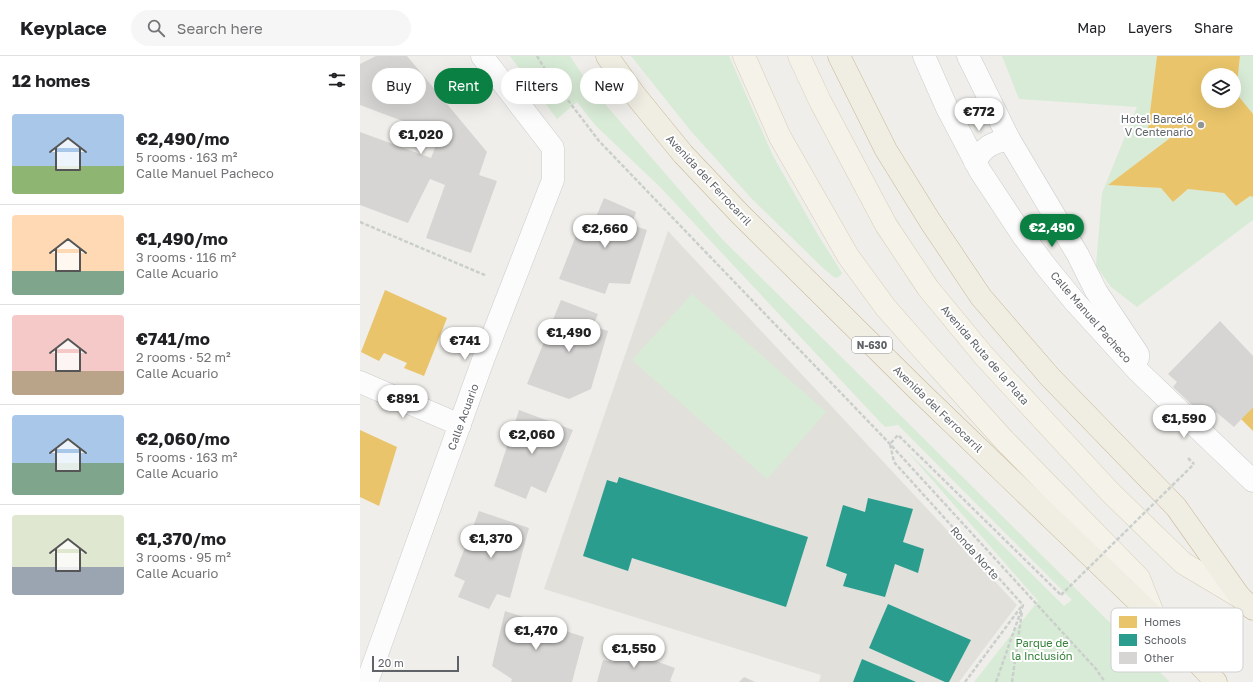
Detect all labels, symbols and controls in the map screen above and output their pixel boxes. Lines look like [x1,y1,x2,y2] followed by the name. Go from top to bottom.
[131,10,411,46] search box
[20,16,107,39] text: Keyplace
[145,17,167,39] icon: search
[177,19,263,37] text: Search here
[1077,19,1106,36] text: Map
[1128,19,1172,36] text: Layers
[1194,19,1233,36] text: Share
[372,68,426,104] chip: Buy
[434,68,493,104] chip: Rent
[501,68,572,104] chip: Filters
[580,68,638,104] chip: New
[1201,68,1241,108] map controls
[1201,68,1241,108] button: layers
[326,69,348,91] icon: filters
[12,70,90,91] text: 12 homes
[955,98,1003,132] pin: €772
[963,103,995,119] text: €772
[1121,112,1193,138] place label: Hotel Barceló V Centenario
[1196,120,1206,130] marker: Hotel Barceló V Centenario
[388,121,454,155] pin: €1,020
[399,126,443,142] text: €1,020
[136,128,230,149] text: €2,490/mo
[44,130,92,178] icon: home
[664,132,755,228] street label: Avenida del Ferrocarril
[136,149,237,165] text: 5 rooms · 163 m²
[136,165,274,181] text: Calle Manuel Pacheco
[1019,214,1085,248] pin: €2,490
[572,215,638,249] pin: €2,660
[1029,219,1075,235] text: €2,490
[582,220,628,236] text: €2,660
[136,228,228,249] text: €1,490/mo
[44,231,92,279] icon: home
[136,249,236,265] text: 3 rooms · 116 m²
[136,265,218,281] text: Calle Acuario
[1048,268,1135,365] street label: Calle Manuel Pacheco
[939,302,1032,407] street label: Avenida Ruta de la Plata
[536,319,602,353] pin: €1,490
[547,324,591,340] text: €1,490
[441,327,489,361] pin: €741
[136,328,210,349] text: €741/mo
[44,331,92,379] icon: home
[449,332,481,348] text: €741
[852,337,892,353] road number: N-630
[136,349,231,365] text: 2 rooms · 52 m²
[891,363,986,455] street label: Avenida del Ferrocarril
[136,365,218,381] text: Calle Acuario
[444,381,481,452] street label: Calle Acuario
[379,385,427,419] pin: €891
[387,390,419,406] text: €891
[1151,405,1217,439] pin: €1,590
[1162,410,1206,426] text: €1,590
[499,421,565,455] pin: €2,060
[509,426,555,442] text: €2,060
[136,428,230,449] text: €2,060/mo
[44,431,92,479] icon: home
[136,449,237,465] text: 5 rooms · 163 m²
[136,465,218,481] text: Calle Acuario
[948,524,1003,582] street label: Ronda Norte
[458,525,524,559] pin: €1,370
[136,528,226,549] text: €1,370/mo
[469,530,513,546] text: €1,370
[44,531,92,579] icon: home
[136,549,231,565] text: 3 rooms · 95 m²
[136,565,218,581] text: Calle Acuario
[1111,608,1243,672] legend
[1144,615,1181,628] text: Homes
[503,617,569,651] pin: €1,470
[514,622,558,638] text: €1,470
[1144,633,1187,646] text: Schools
[601,635,667,669] pin: €1,550
[1011,636,1073,662] park label: Parque de la Inclusión
[612,640,656,656] text: €1,550
[1144,651,1175,664] text: Other
[372,654,459,673] scale bar
[378,656,404,669] text: 20 m

